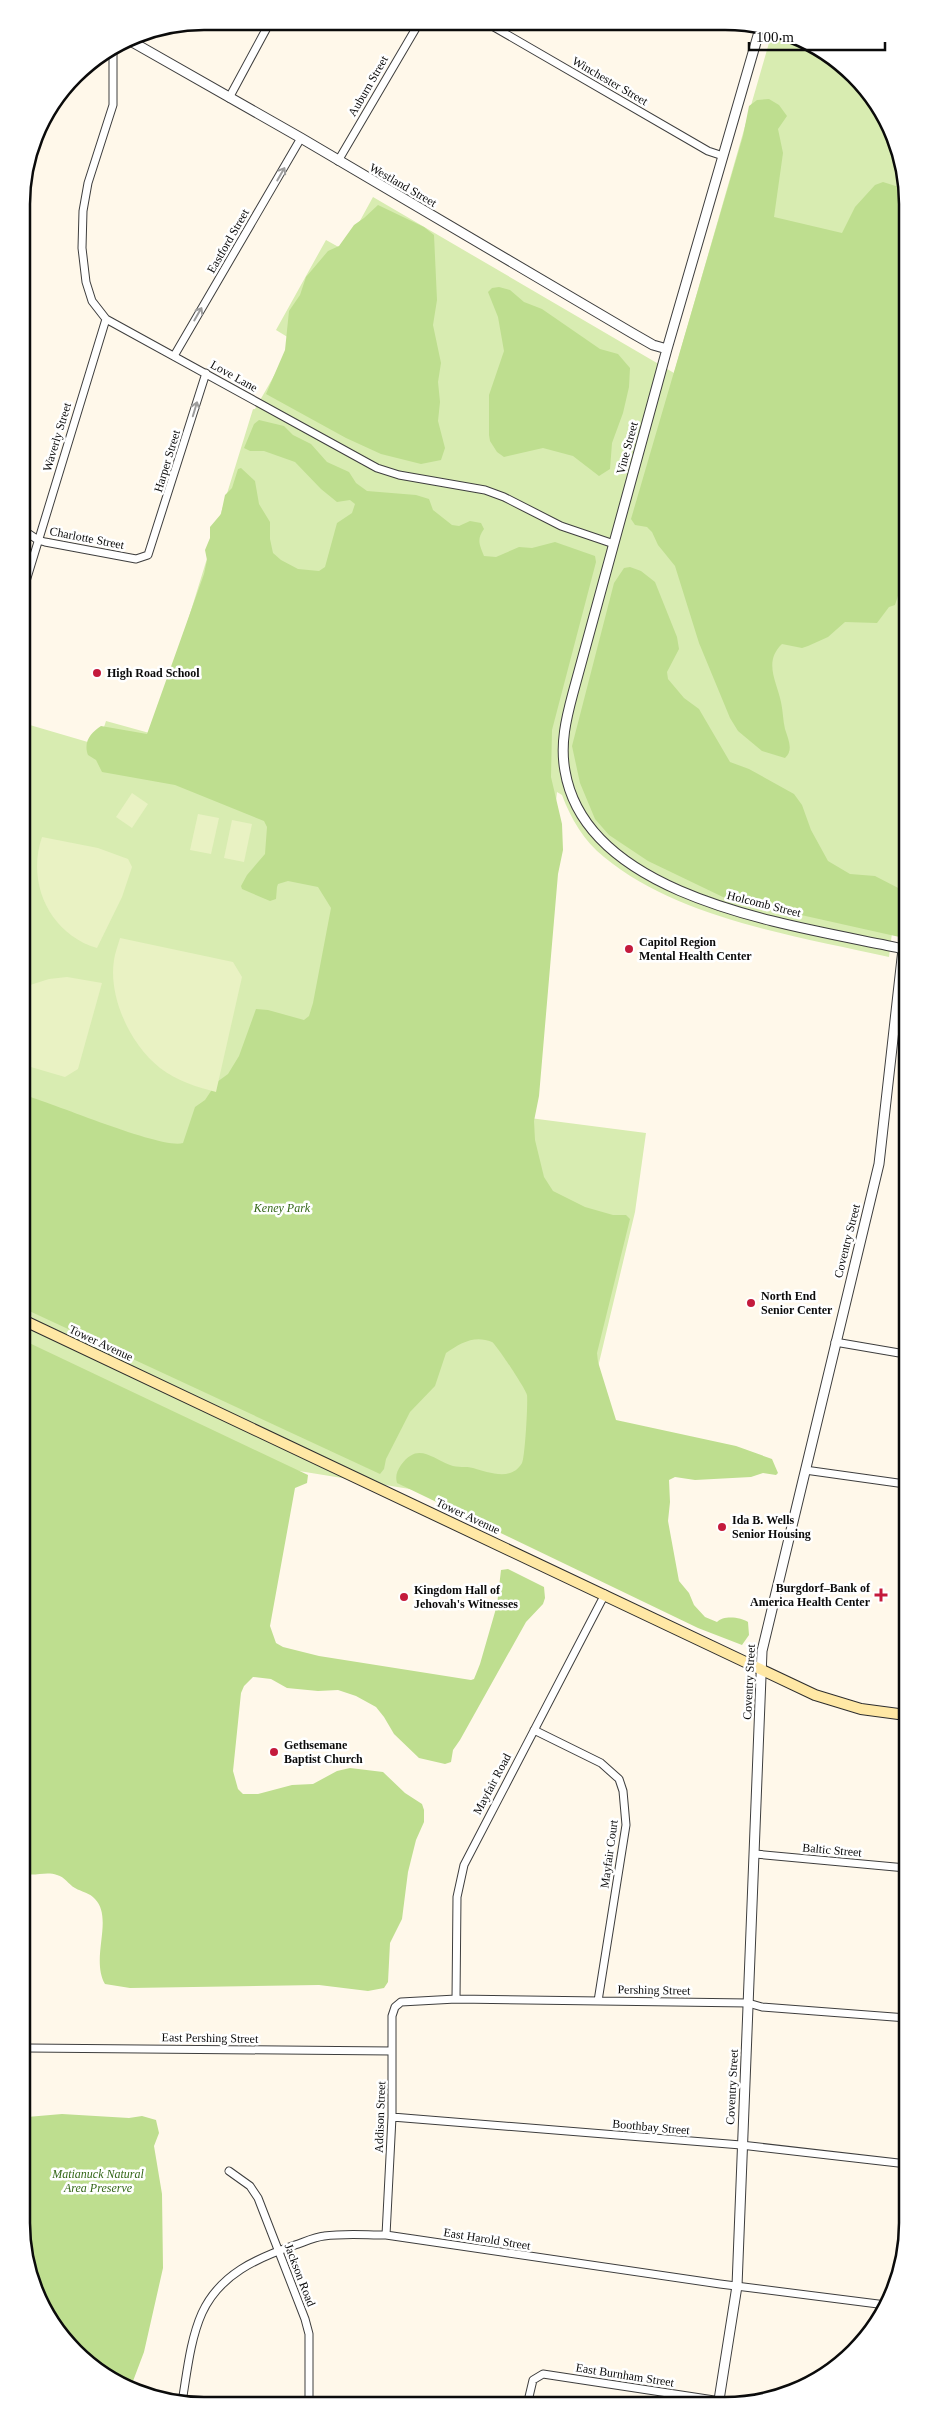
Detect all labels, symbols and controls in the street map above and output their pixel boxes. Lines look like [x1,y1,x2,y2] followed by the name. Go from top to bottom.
[749,20,885,52] scale bar
[756,29,794,45] text: 100 m
[345,53,391,119] street label: Auburn Street
[570,54,651,109] street label: Winchester Street
[367,160,440,210] street label: Westland Street
[276,167,286,181] one-way arrow
[204,206,252,276] street label: Eastford Street
[194,307,204,321] one-way arrow
[208,357,260,395] street label: Love Lane
[40,400,74,473] street label: Waverly Street
[191,402,200,417] one-way arrow
[613,420,641,476] street label: Vine Street
[151,428,183,494] street label: Harper Street
[49,524,126,552] street label: Charlotte Street
[107,666,200,680] place label: High Road School
[91,667,103,679] marker: High Road School
[726,888,803,920] street label: Holcomb Street
[639,935,752,963] place label: Capitol Region Mental Health Center
[623,943,635,955] marker: Capitol Region Mental Health Center
[253,1201,311,1215] park label: Keney Park
[831,1202,863,1279] street label: Coventry Street
[761,1289,833,1317] place label: North End Senior Center
[745,1297,757,1309] marker: North End Senior Center
[67,1322,135,1364] street label: Tower Avenue
[434,1495,502,1537] street label: Tower Avenue
[732,1513,811,1541] place label: Ida B. Wells Senior Housing
[716,1521,728,1533] marker: Ida B. Wells Senior Housing
[750,1581,871,1609] place label: Burgdorf–Bank of America Health Center
[414,1583,518,1611] place label: Kingdom Hall of Jehovah's Witnesses
[874,1588,888,1602] marker: Burgdorf–Bank of America Health Center
[398,1591,410,1603] marker: Kingdom Hall of Jehovah's Witnesses
[740,1643,758,1720] street label: Coventry Street
[284,1738,363,1766] place label: Gethsemane Baptist Church
[268,1746,280,1758] marker: Gethsemane Baptist Church
[470,1751,514,1817] street label: Mayfair Road
[597,1818,621,1889] street label: Mayfair Court
[802,1840,863,1860] street label: Baltic Street
[617,1982,691,1998] street label: Pershing Street
[162,2030,259,2046] street label: East Pershing Street
[723,2048,741,2125] street label: Coventry Street
[372,2080,388,2153] street label: Addison Street
[612,2117,691,2137] street label: Boothbay Street
[51,2167,144,2195] park label: Matianuck Natural Area Preserve
[442,2225,532,2253] street label: East Harold Street
[282,2242,318,2308] street label: Jackson Road
[575,2360,676,2390] street label: East Burnham Street

